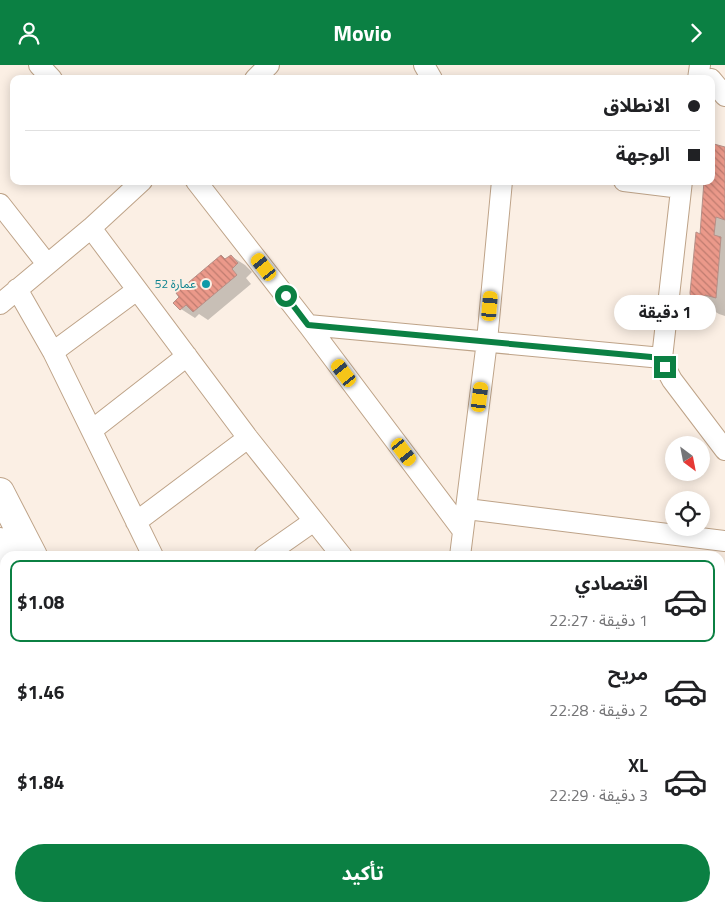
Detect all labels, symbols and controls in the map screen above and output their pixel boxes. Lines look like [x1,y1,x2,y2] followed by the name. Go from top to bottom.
[333,16,392,50] text: Movio
[15,19,43,47] icon: person
[682,19,710,47] icon: forward
[604,90,670,119] text: الانطلاق
[616,139,670,168] text: الوجهة
[248,251,279,283] car
[155,274,196,293] place label: عمارة 52
[200,278,212,290] marker: عمارة 52
[275,285,297,307] route start
[481,290,498,322] car
[614,295,716,329] callout: 1 دقيقة
[639,300,691,324] text: 1 دقيقة
[654,356,676,378] route end
[328,357,359,389] car
[470,381,489,413] car
[388,436,419,468] car
[665,436,710,481] north arrow
[665,436,710,536] map controls
[665,491,710,536] button: locate
[575,568,648,597] text: اقتصادي
[663,579,708,624] icon: car
[17,587,64,616] text: $1.08
[549,608,648,632] text: 1 دقيقة · 22:27
[608,658,648,687] text: مريح
[663,669,708,714] icon: car
[17,677,64,706] text: $1.46
[549,698,648,722] text: 2 دقيقة · 22:28
[628,750,648,779] text: XL
[663,759,708,804] icon: car
[17,767,64,796] text: $1.84
[549,783,648,807] text: 3 دقيقة · 22:29
[15,844,710,902] button: تأكيد

